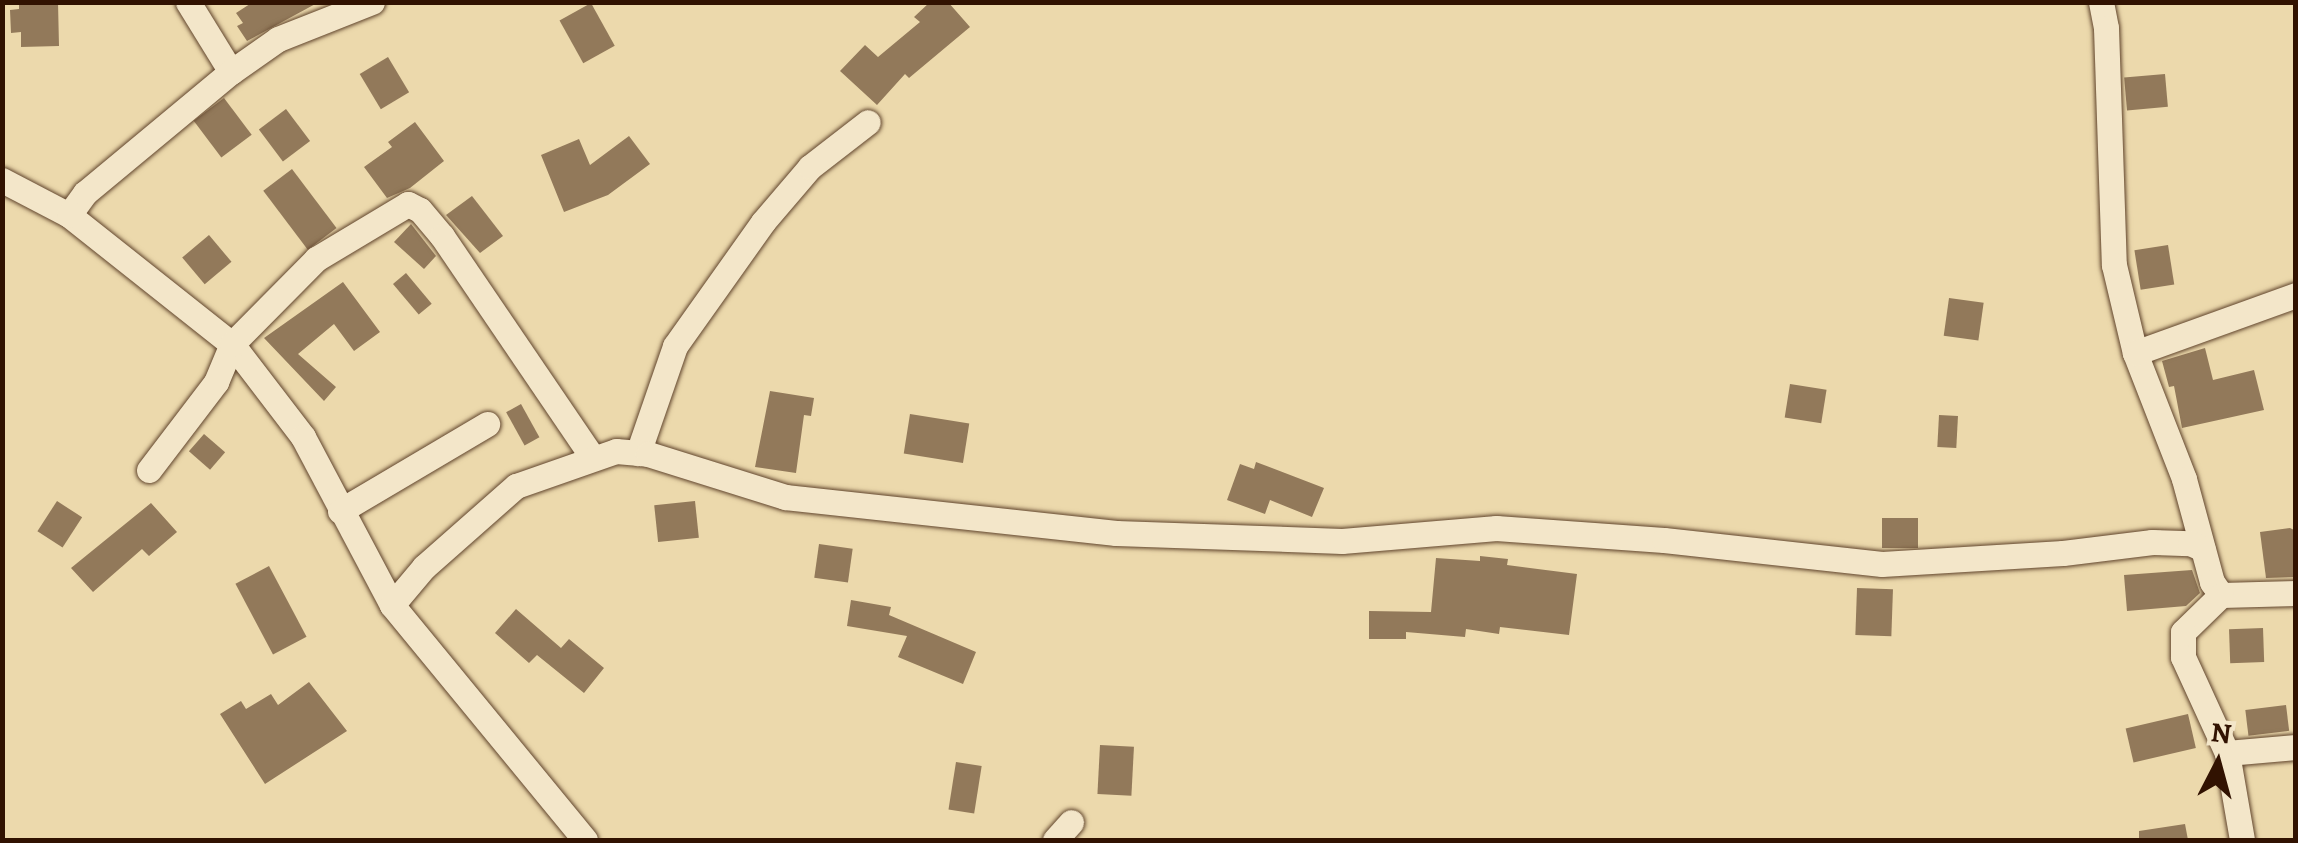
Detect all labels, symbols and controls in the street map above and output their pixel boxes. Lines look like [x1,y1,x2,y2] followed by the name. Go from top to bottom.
[2168,713,2268,813] north arrow
[2209,713,2233,753] text: N

